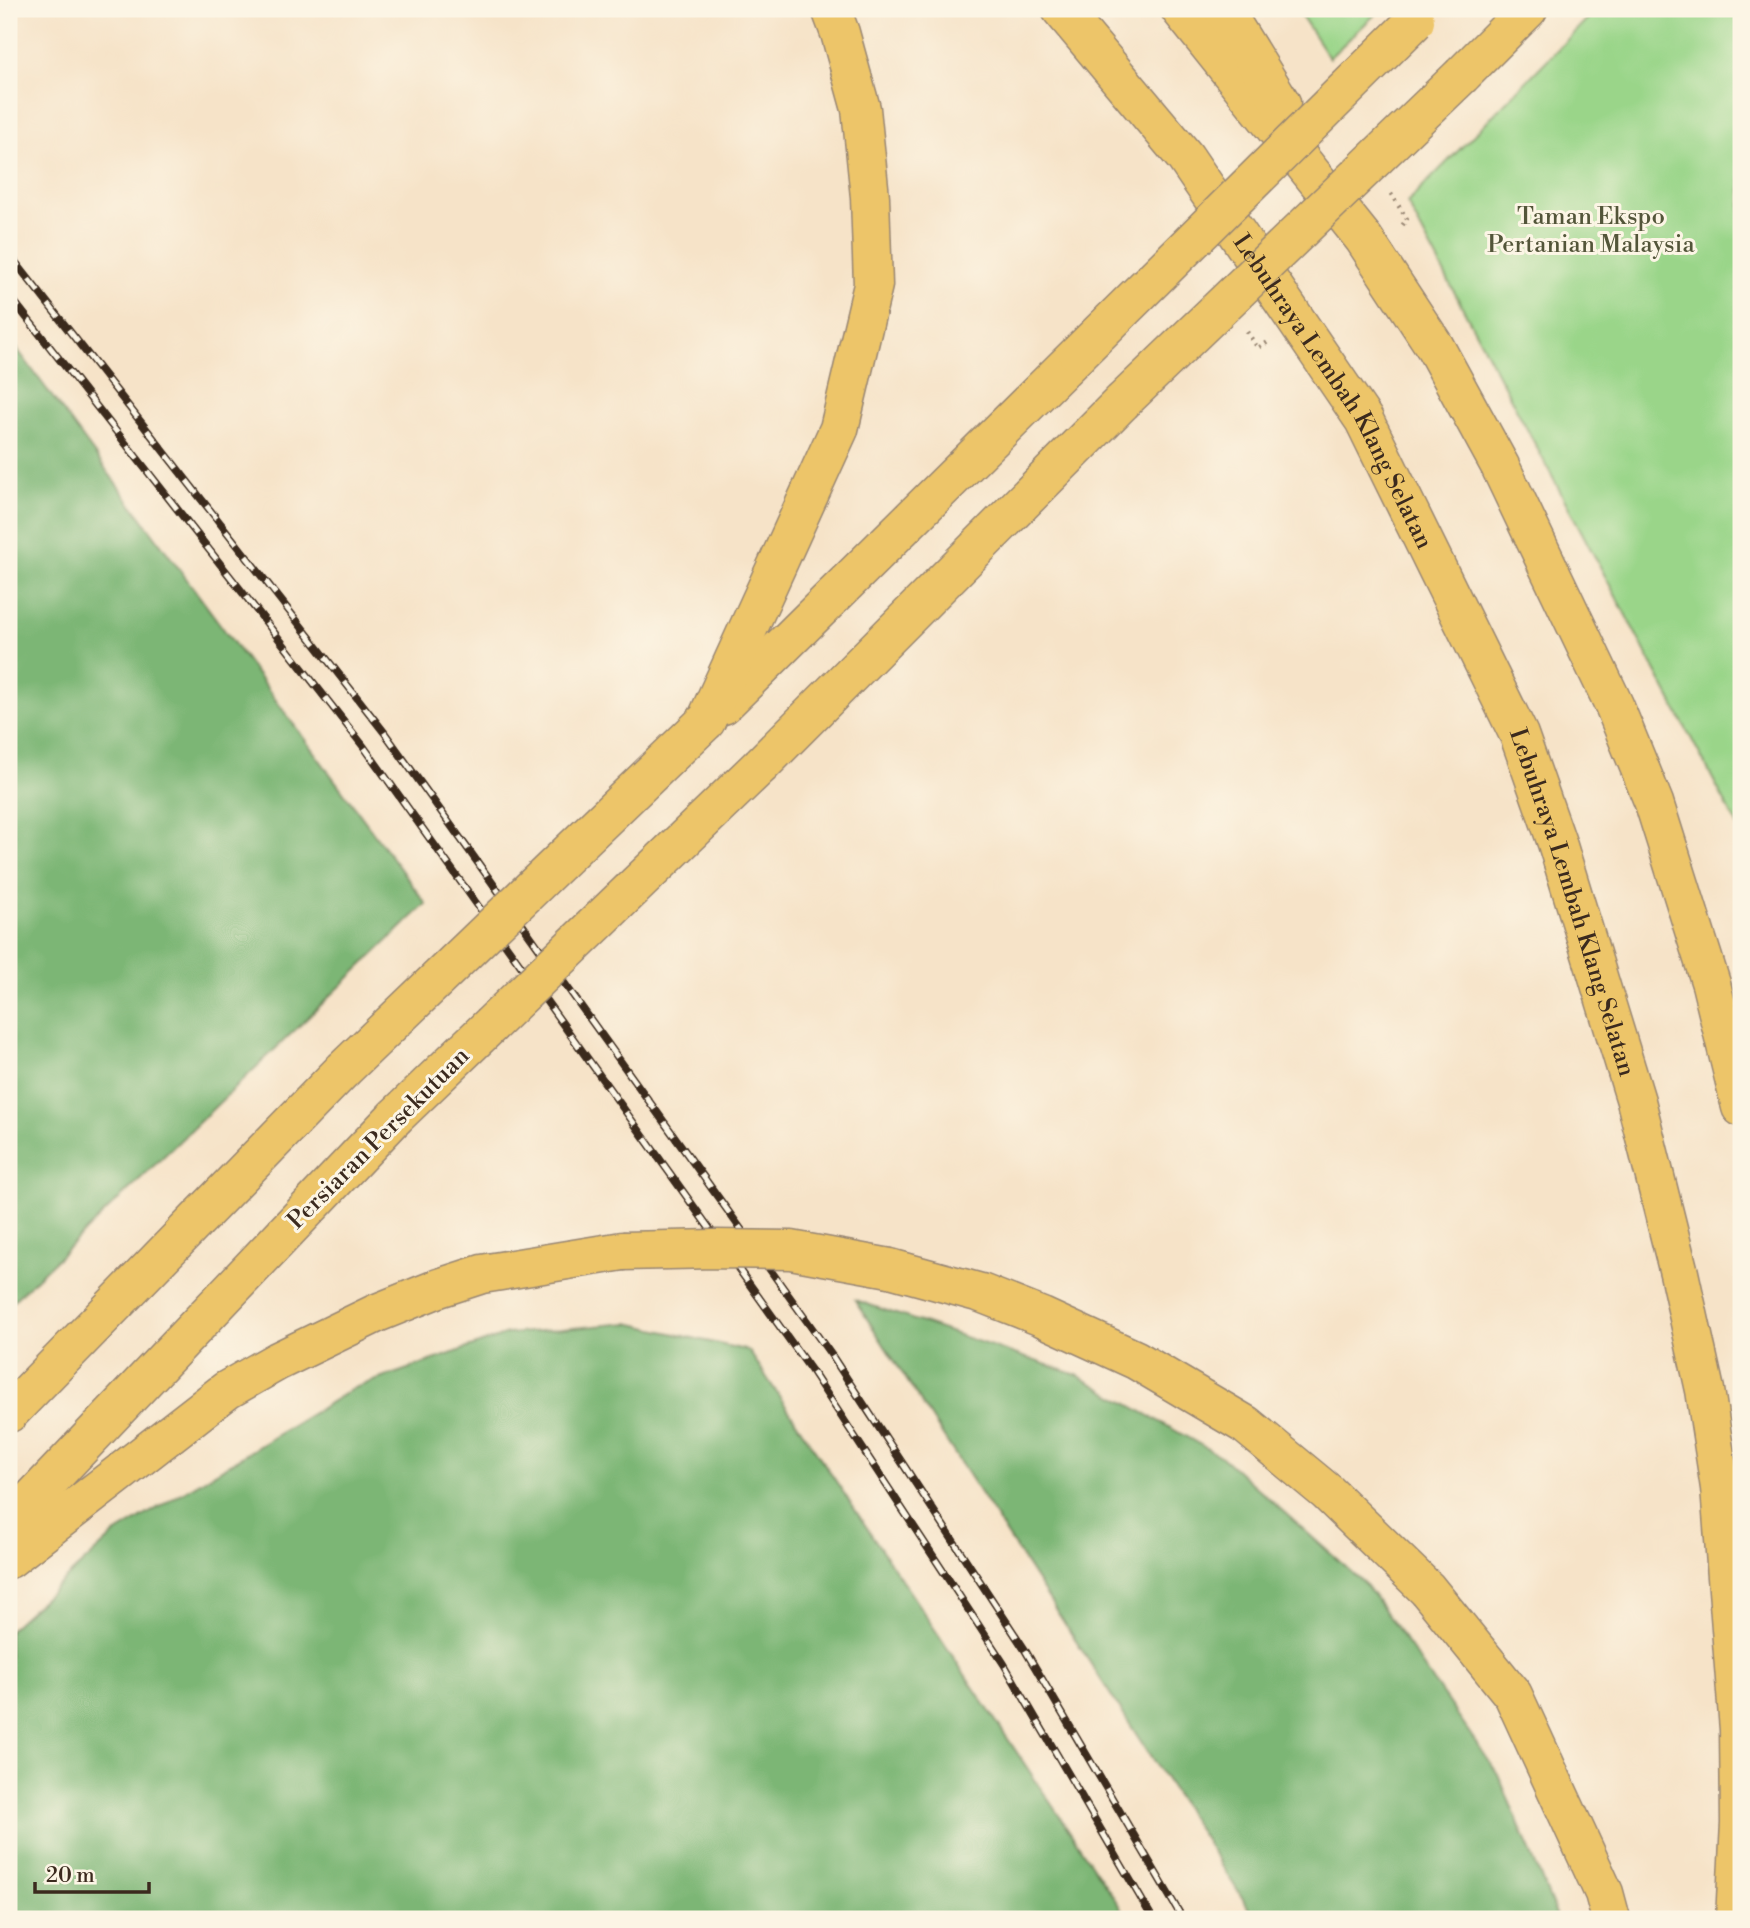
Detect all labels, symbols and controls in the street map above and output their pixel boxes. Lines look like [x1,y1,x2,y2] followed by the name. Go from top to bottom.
[1487,202,1696,260] park label: Taman Ekspo Pertanian Malaysia
[1226,229,1439,554] street label: Lebuhraya Lembah Klang Selatan
[1502,725,1642,1080] street label: Lebuhraya Lembah Klang Selatan
[281,1041,476,1236] street label: Persiaran Persekutuan
[35,1851,149,1895] scale bar
[46,1863,95,1889] text: 20 m

